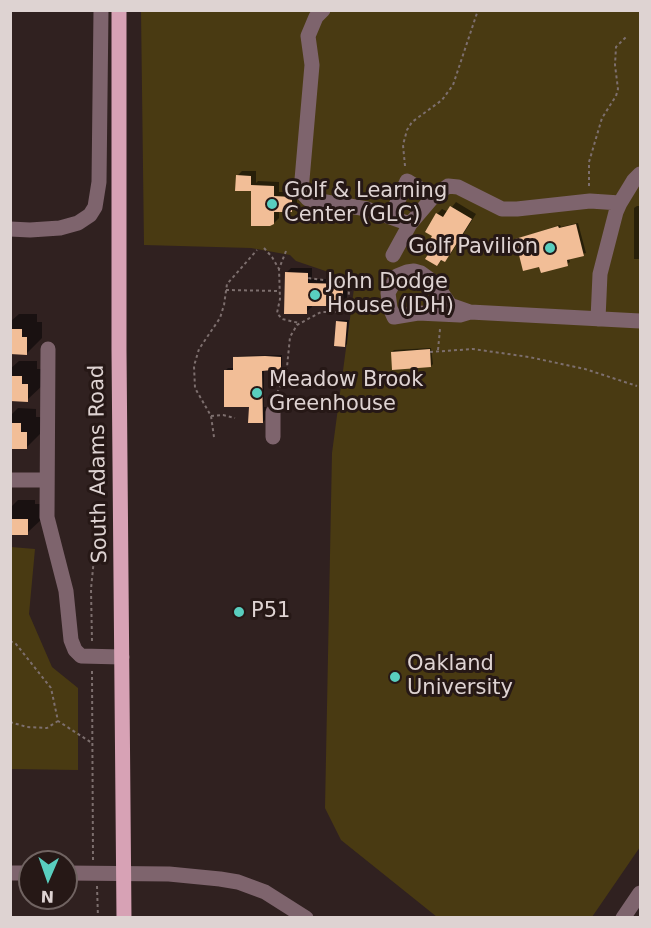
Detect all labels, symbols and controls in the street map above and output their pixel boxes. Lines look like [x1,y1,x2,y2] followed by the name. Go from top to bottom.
[284,179,447,229] place label: Golf & Learning Center (GLC)
[265,197,279,211] marker: Golf & Learning Center (GLC)
[408,235,538,261] place label: Golf Pavilion
[543,241,557,255] marker: Golf Pavilion
[327,270,454,320] place label: John Dodge House (JDH)
[308,288,322,302] marker: John Dodge House (JDH)
[85,364,113,564] street label: South Adams Road
[269,368,423,418] place label: Meadow Brook Greenhouse
[250,386,264,400] marker: Meadow Brook Greenhouse
[251,599,290,625] place label: P51
[232,605,246,619] marker: P51
[407,652,513,702] place label: Oakland University
[388,670,402,684] marker: Oakland University
[18,850,78,910] north arrow
[40,887,54,906] text: N

